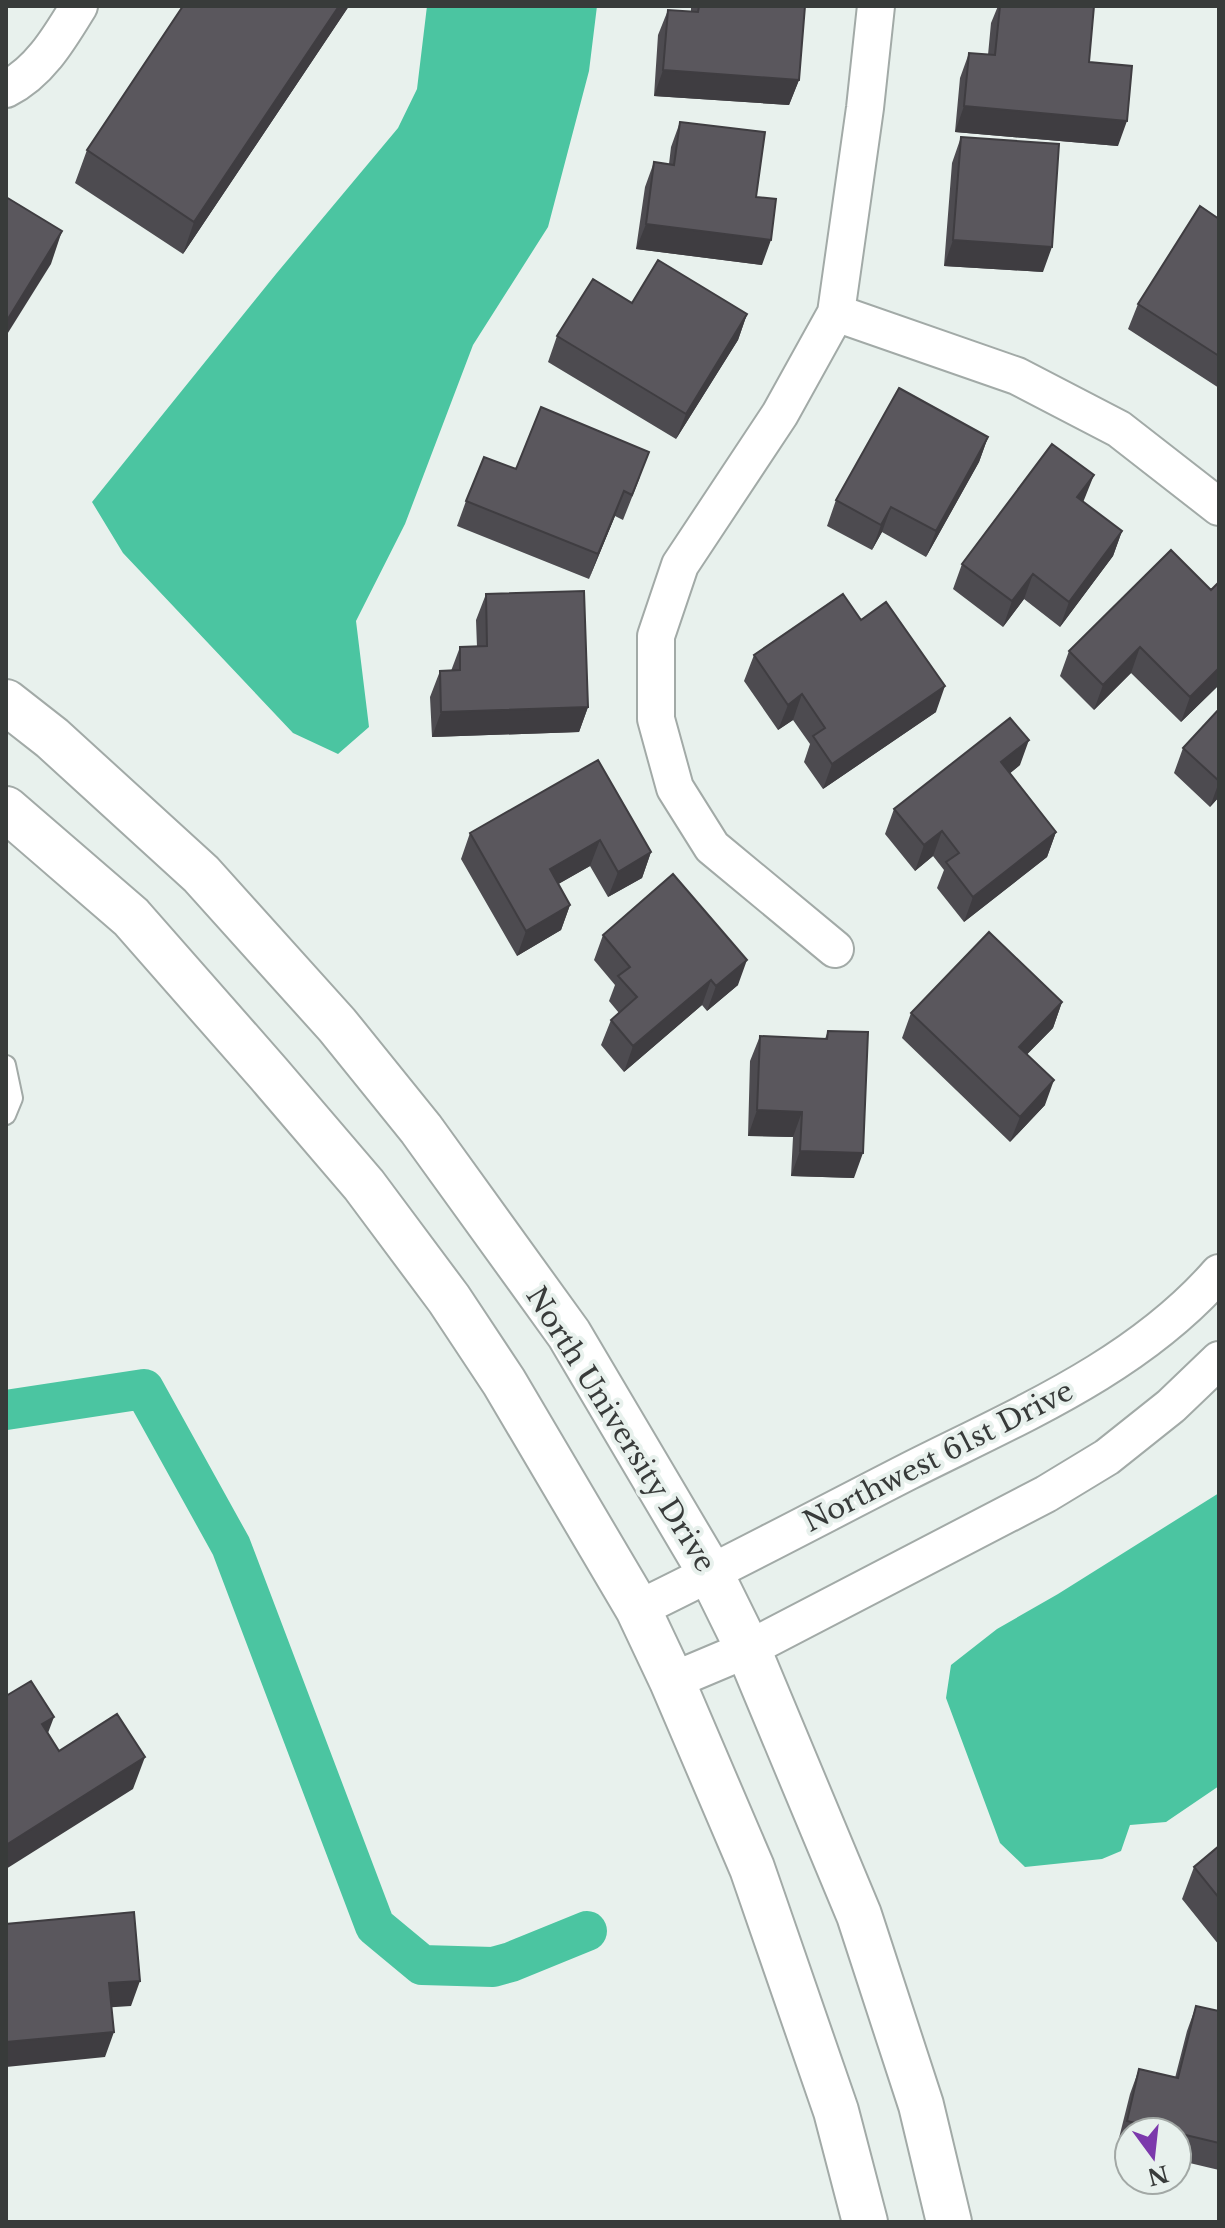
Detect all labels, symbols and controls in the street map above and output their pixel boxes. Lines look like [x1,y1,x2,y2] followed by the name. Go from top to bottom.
[518,1280,723,1578] street label: North University Drive
[798,1373,1079,1540] street label: Northwest 61st Drive
[1113,2116,1193,2196] north arrow
[1144,2159,1172,2191] text: N

